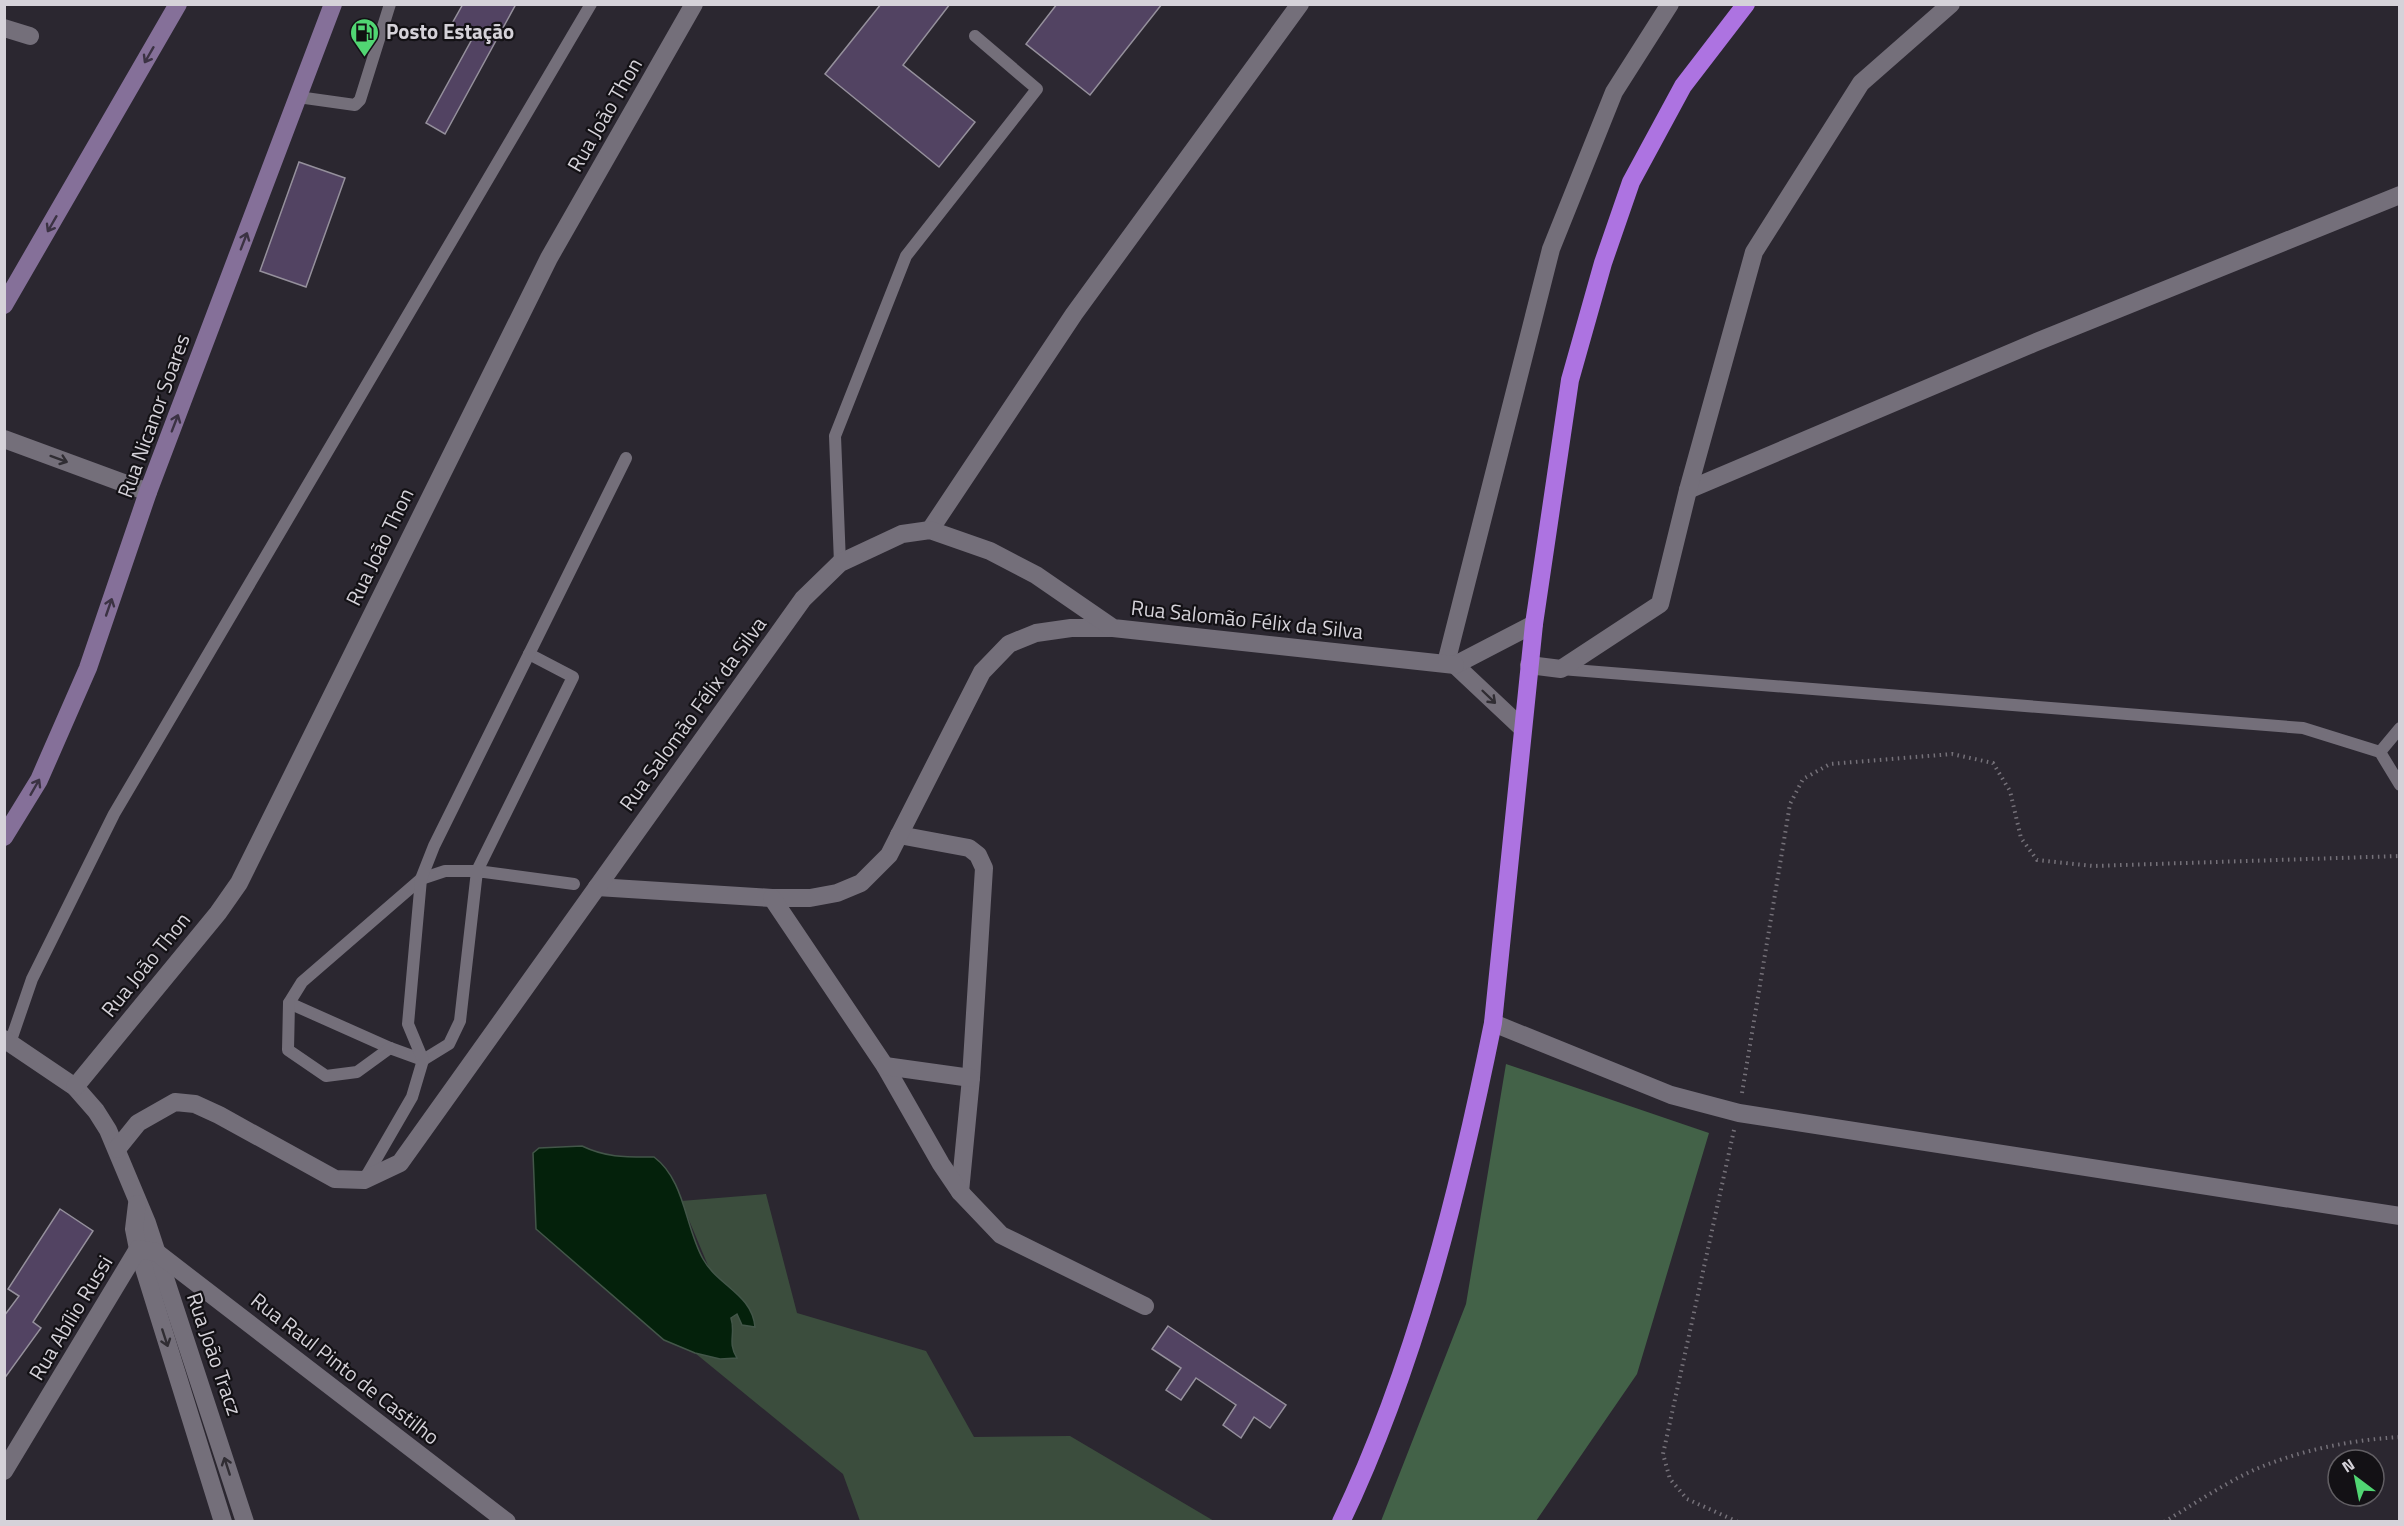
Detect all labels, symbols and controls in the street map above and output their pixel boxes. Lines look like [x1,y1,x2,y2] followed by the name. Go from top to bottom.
[386,15,514,47] place label: Posto Estação
[349,16,381,58] fuel station icon: Posto Estação
[143,46,155,63] one-way arrow
[558,51,650,178] street label: Rua João Thon
[45,215,57,232] one-way arrow
[239,232,250,251] one-way arrow
[109,329,198,502] street label: Rua Nicanor Soares
[170,414,181,433] one-way arrow
[49,454,68,465] one-way arrow
[337,482,421,611] street label: Rua João Thon
[1129,591,1365,647] street label: Rua Salomão Félix da Silva
[105,598,116,617] one-way arrow
[611,609,774,817] street label: Rua Salomão Félix da Silva
[1481,689,1496,704] one-way arrow
[29,779,41,796] one-way arrow
[93,905,198,1024] street label: Rua João Thon
[20,1249,120,1386] street label: Rua Abílio Russi
[244,1284,447,1452] street label: Rua Raul Pinto de Castilho
[179,1288,251,1419] street label: Rua João Tracz
[161,1328,172,1347] one-way arrow
[2326,1448,2386,1508] north arrow
[2337,1452,2359,1478] text: N
[221,1457,232,1476] one-way arrow

